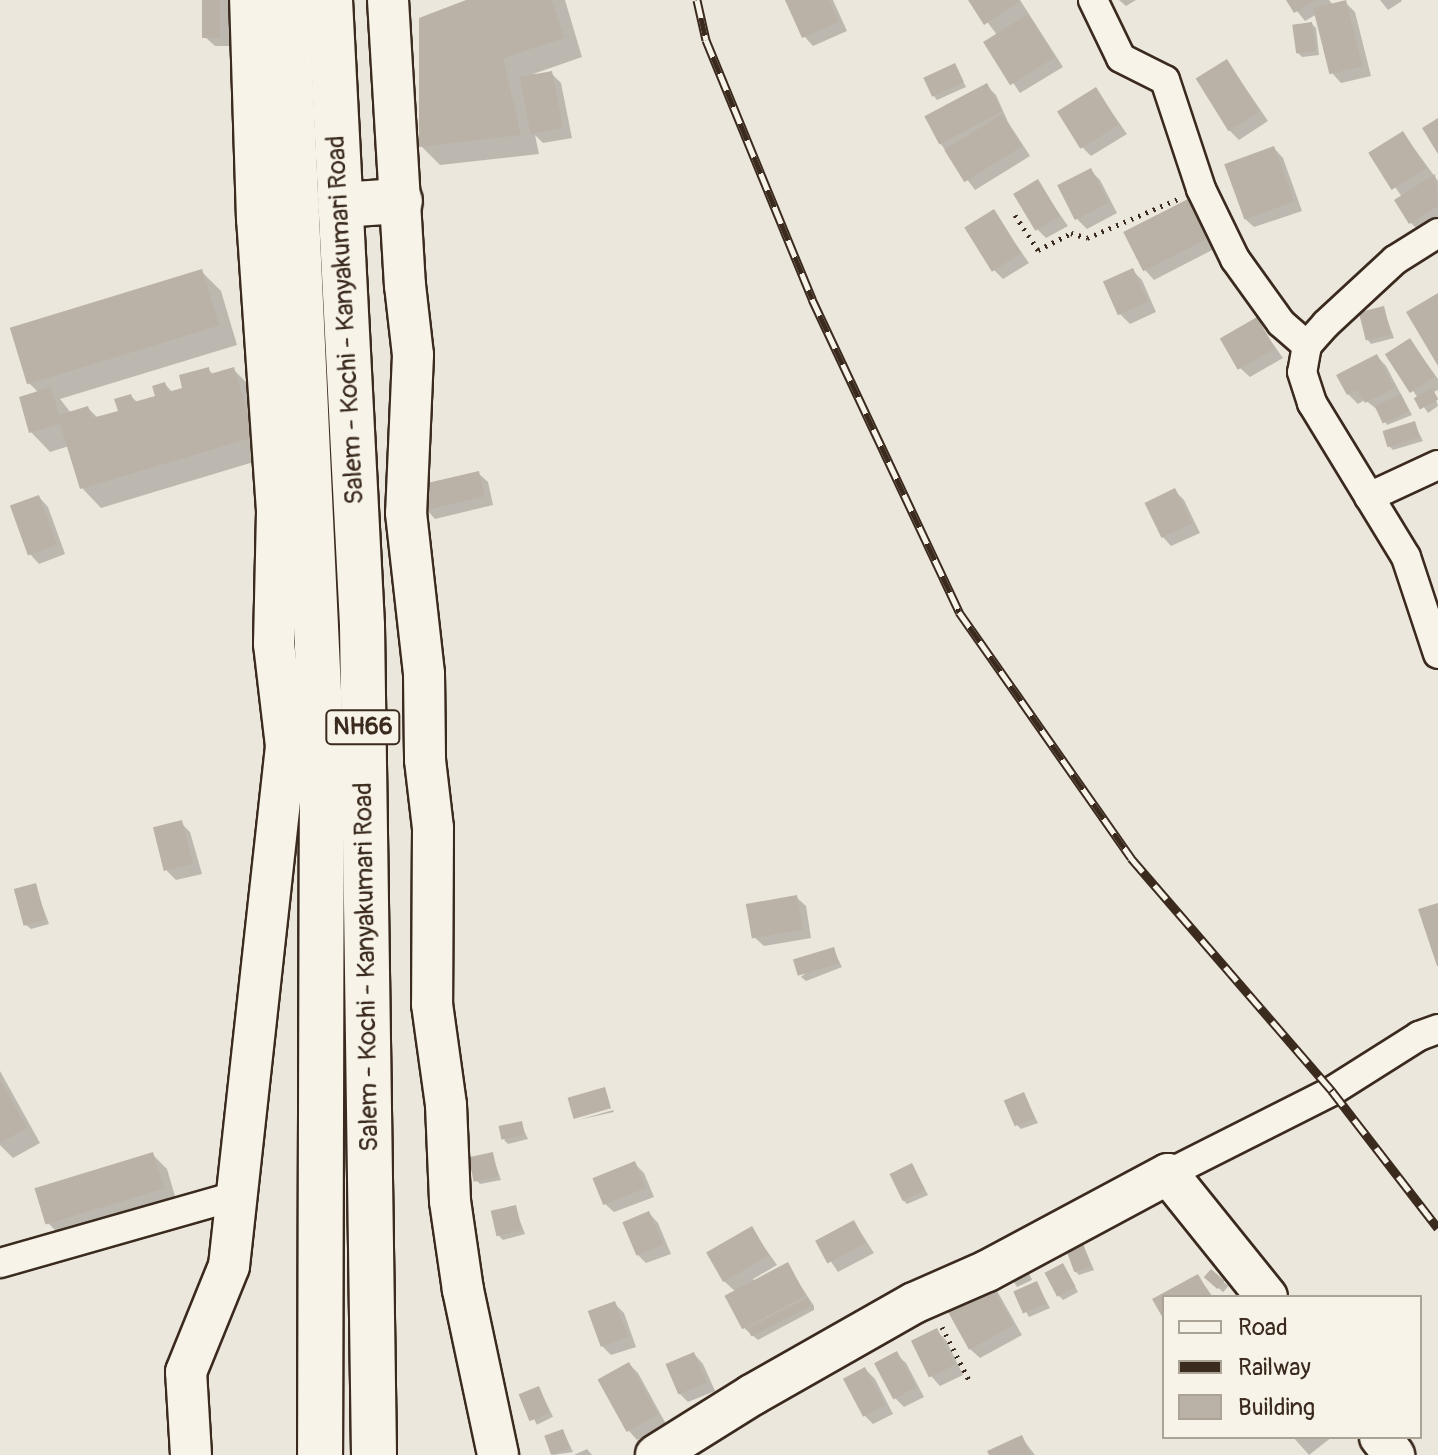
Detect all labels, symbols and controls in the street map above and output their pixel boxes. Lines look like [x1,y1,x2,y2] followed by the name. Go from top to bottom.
[321,135,371,505] street label: Salem - Kochi - Kanyakumari Road
[325,707,401,747] road number: NH66
[348,782,386,1152] street label: Salem - Kochi - Kanyakumari Road
[1162,1295,1422,1439] legend
[1238,1313,1288,1342] text: Road
[1238,1353,1311,1382] text: Railway
[1238,1393,1315,1422] text: Building

